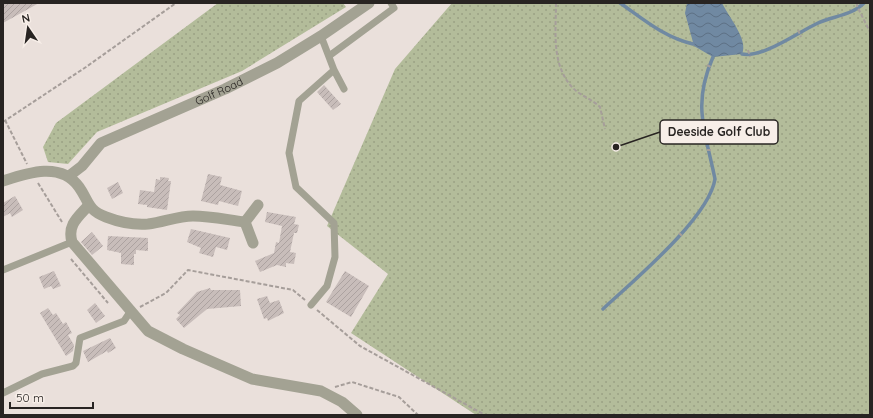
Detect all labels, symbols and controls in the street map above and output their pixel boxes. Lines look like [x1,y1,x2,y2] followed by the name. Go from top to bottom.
[8,8,48,48] north arrow
[20,11,31,26] text: N
[193,74,245,108] street label: Golf Road
[660,120,778,144] callout: Deeside Golf Club
[668,124,771,139] text: Deeside Golf Club
[10,384,93,410] scale bar
[16,390,44,405] text: 50 m

